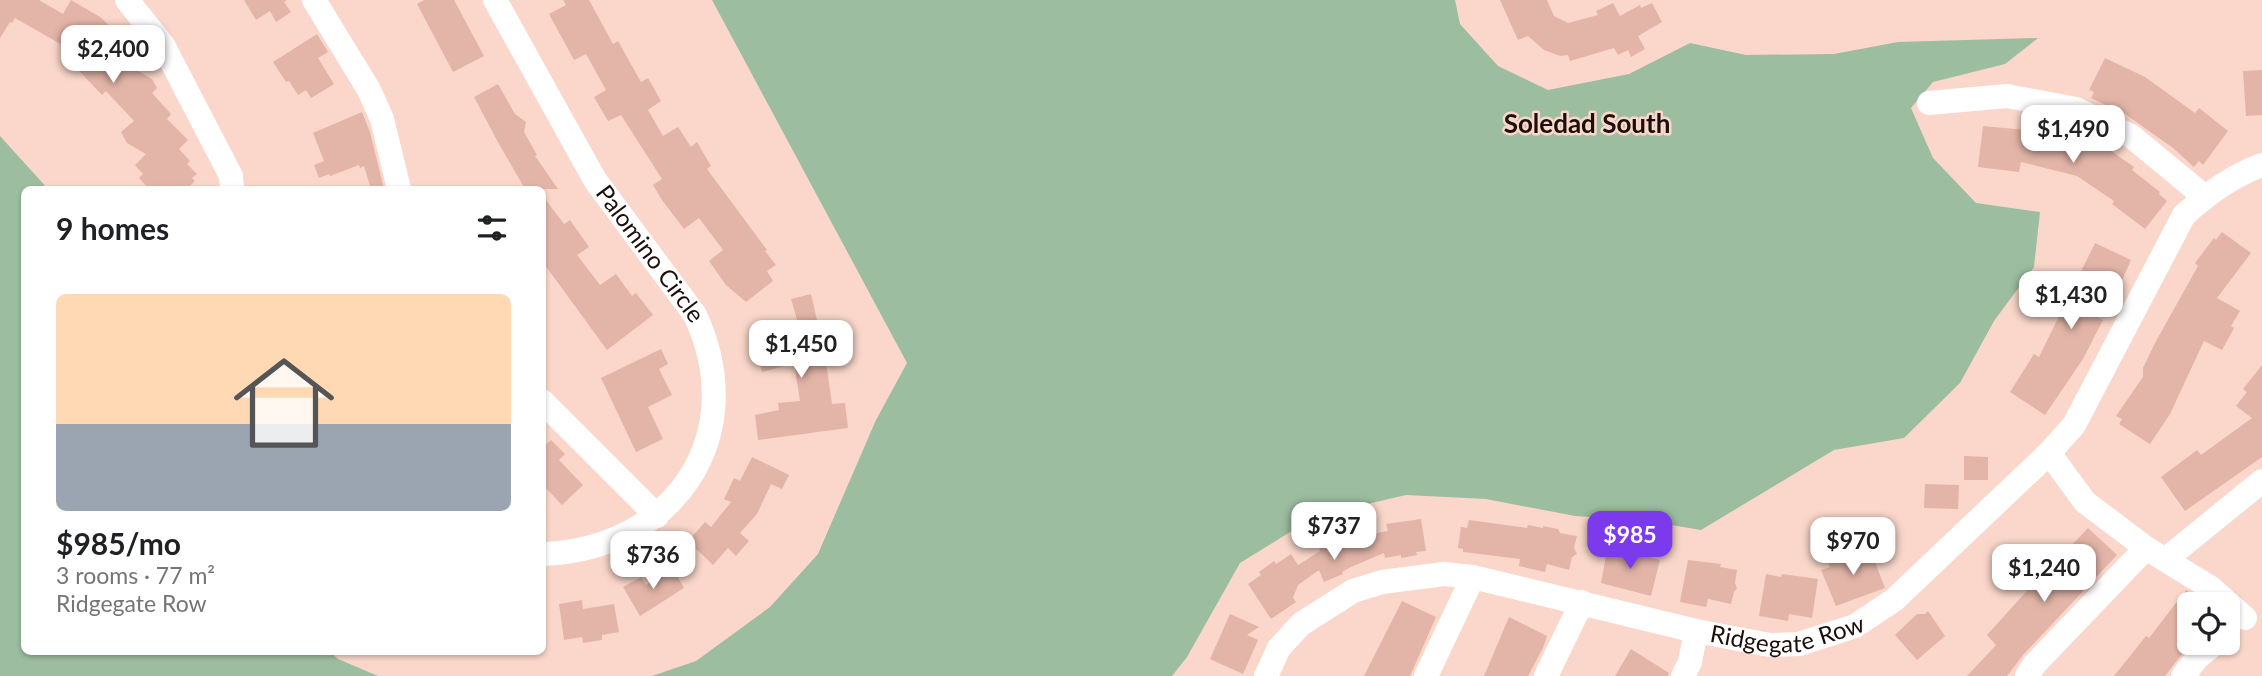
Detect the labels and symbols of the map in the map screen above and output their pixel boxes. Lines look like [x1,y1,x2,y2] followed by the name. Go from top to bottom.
[56,25,170,85] pin: $2,400
[2016,106,2130,165] pin: $1,490
[1504,107,1670,139] district label: Soledad South
[591,179,711,328] street label: Palomino Circle
[2014,272,2128,331] pin: $1,430
[744,320,858,380] pin: $1,450
[1293,503,1375,562] pin: $737
[1589,512,1671,571] pin: $985
[1812,518,1894,577] pin: $970
[612,532,694,591] pin: $736
[1987,544,2101,604] pin: $1,240
[1708,608,1868,658] street label: Ridgegate Row

